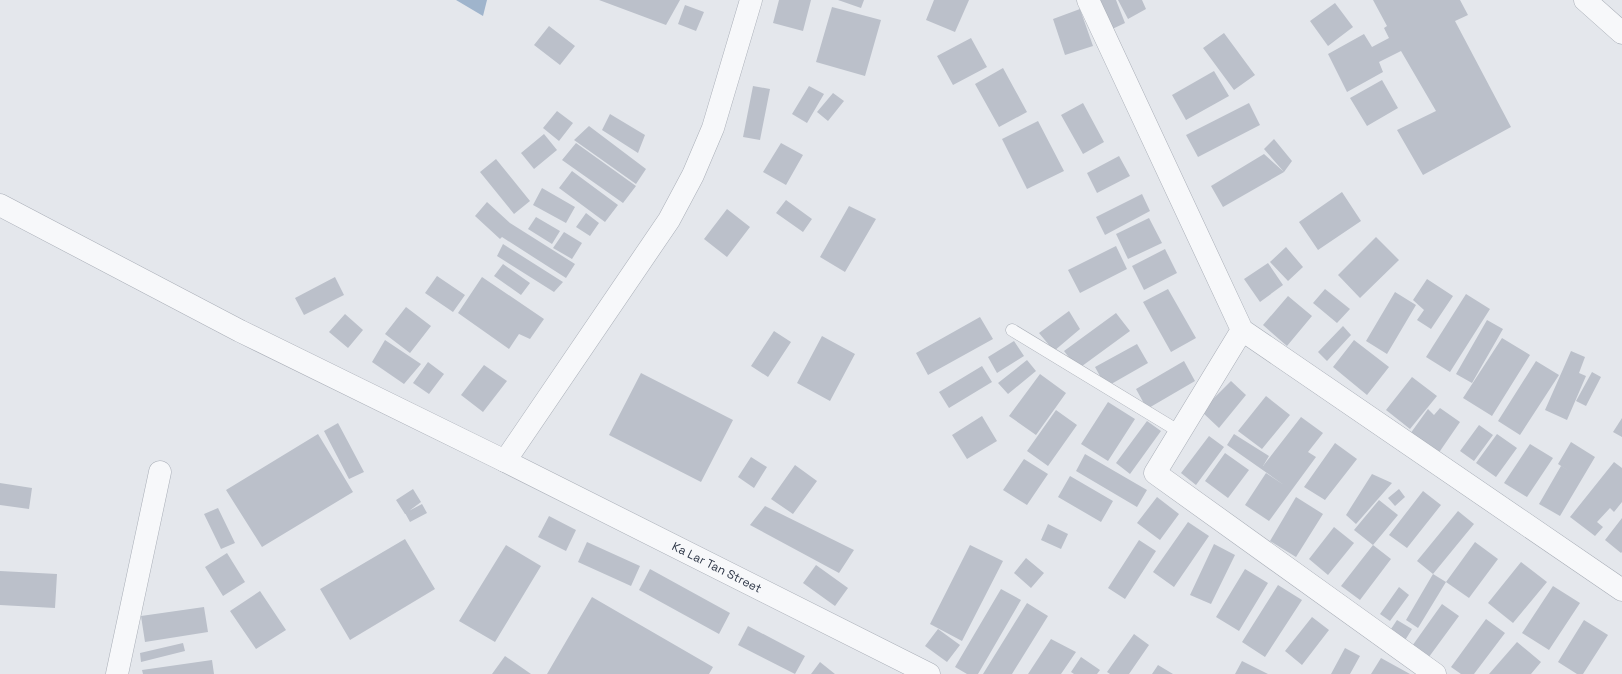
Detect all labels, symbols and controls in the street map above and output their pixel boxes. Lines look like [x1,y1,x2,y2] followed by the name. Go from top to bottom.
[669,538,764,597] street label: Ka Lar Tan Street

